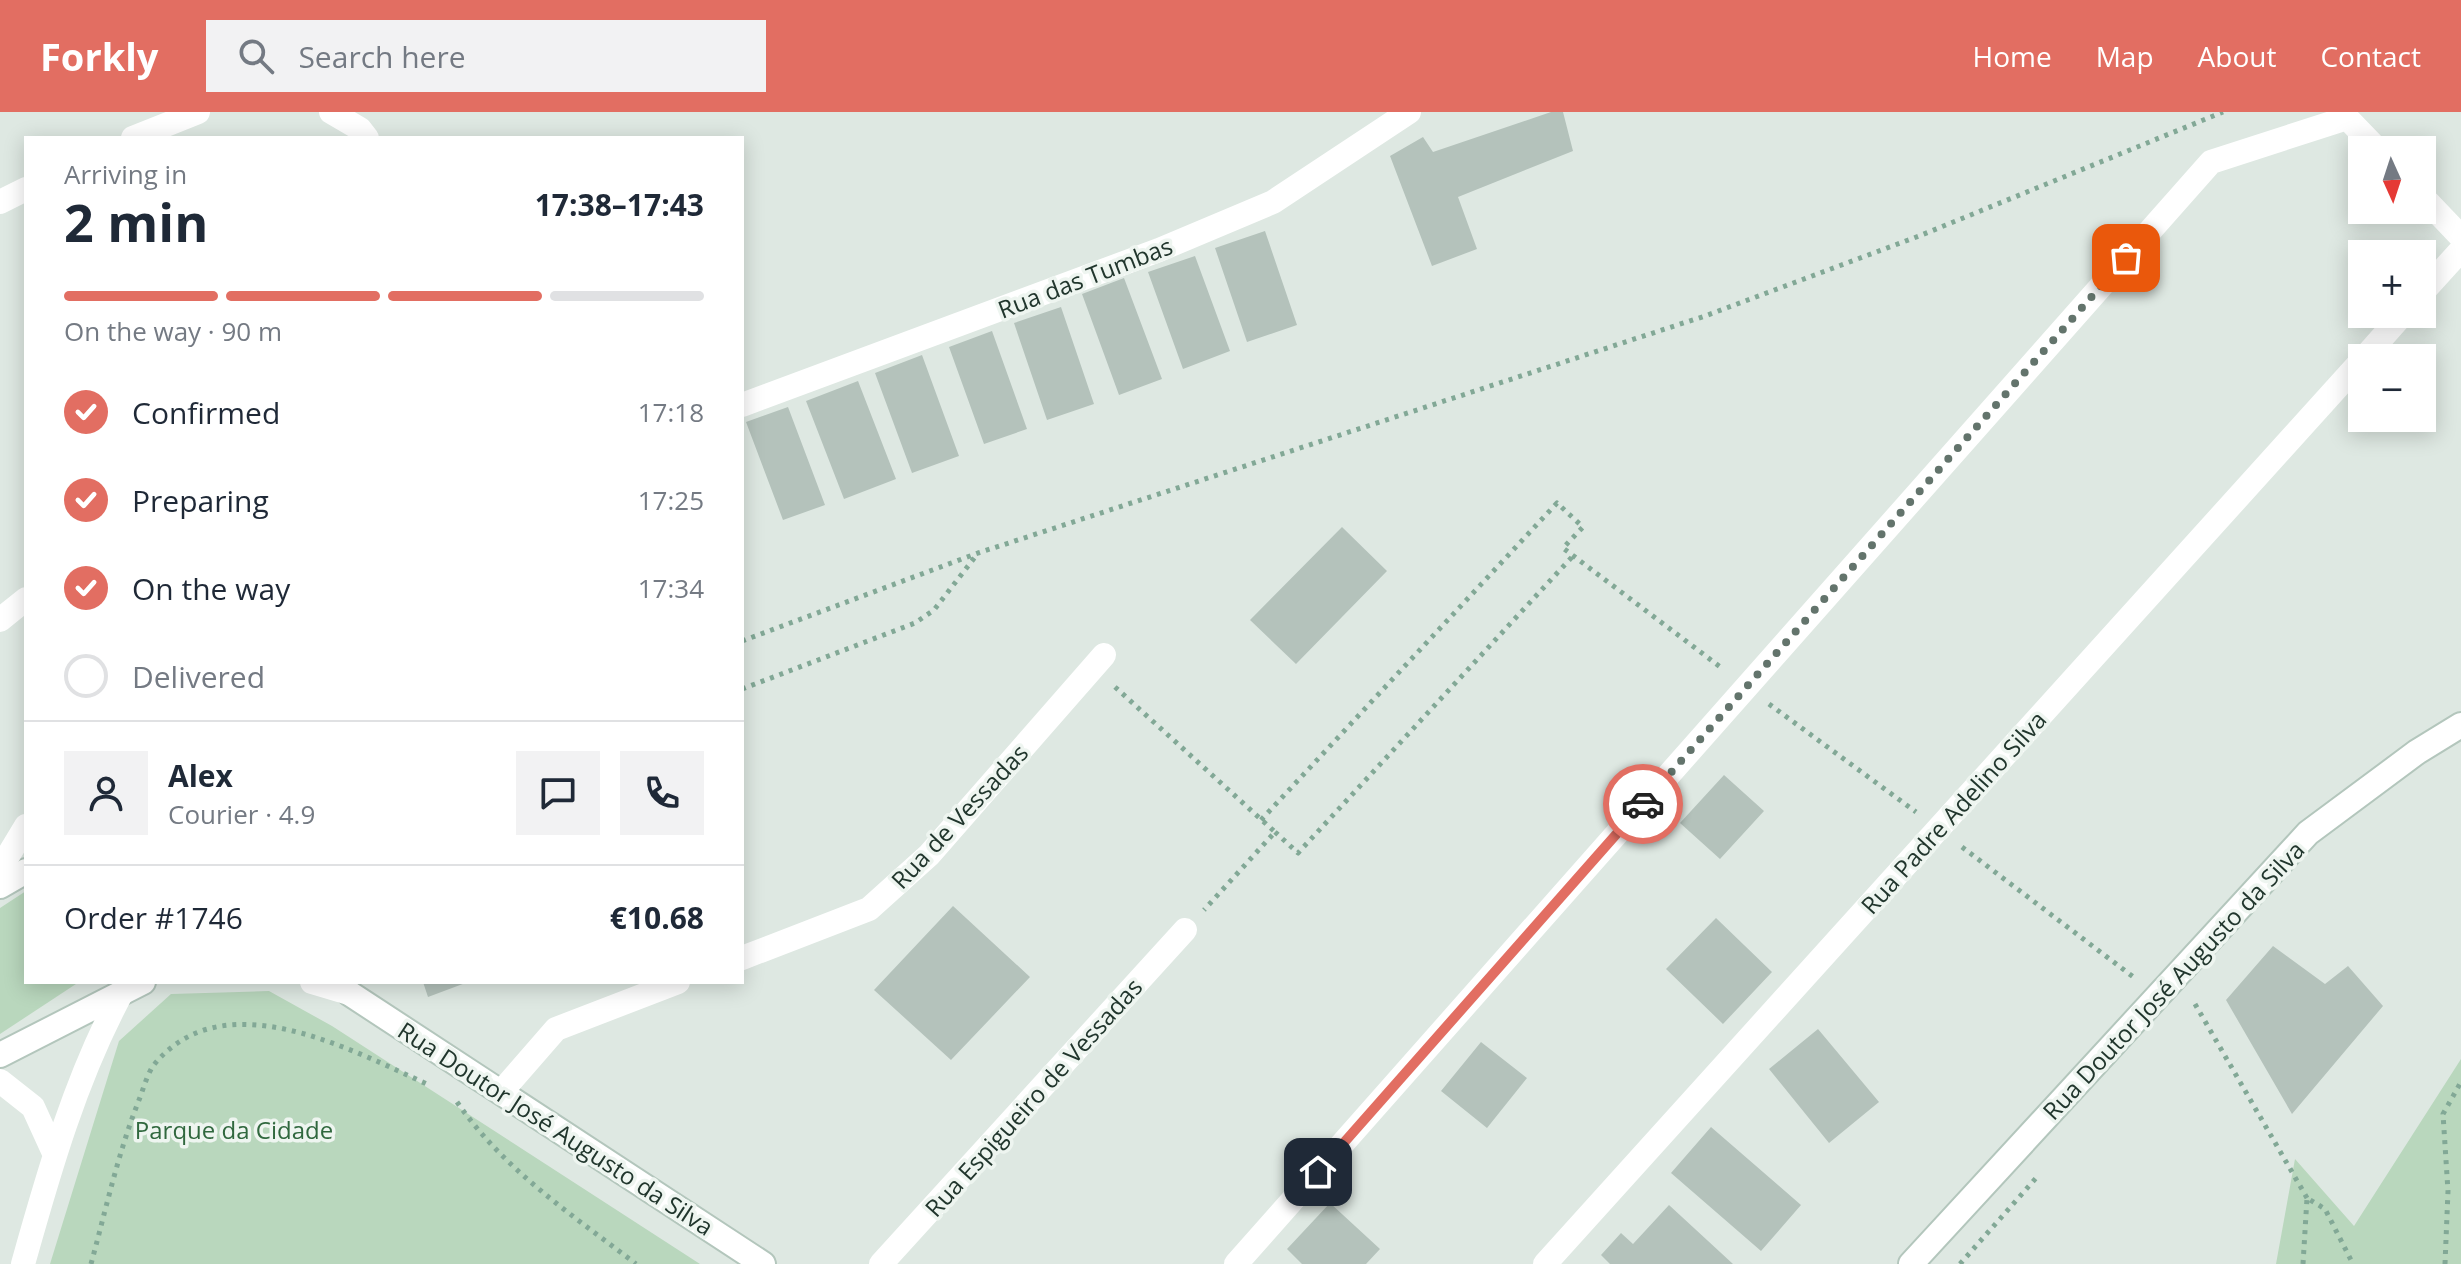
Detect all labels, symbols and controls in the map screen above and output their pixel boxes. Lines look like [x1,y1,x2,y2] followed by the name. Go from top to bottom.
[206,20,766,92] search box
[40,30,158,82] text: Forkly
[234,34,278,78] icon: search
[298,36,466,77] text: Search here
[1973,37,2052,75] text: Home
[2096,37,2154,75] text: Map
[2198,37,2276,75] text: About
[2320,37,2421,75] text: Contact
[2348,136,2436,224] north arrow
[2348,136,2436,432] map controls
[64,156,187,192] text: Arriving in
[535,184,704,225] text: 17:38–17:43
[64,186,208,257] text: 2 min
[2092,224,2160,292] pin
[993,229,1177,325] street label: Rua das Tumbas
[2104,236,2148,280] icon: bag
[2348,240,2436,328] button: +
[64,313,282,349] text: On the way · 90 m
[2348,344,2436,432] button: −
[64,390,108,434] icon: check
[132,392,280,433] text: Confirmed
[638,394,704,430] text: 17:18
[64,478,108,522] icon: check
[132,480,269,521] text: Preparing
[638,482,704,518] text: 17:25
[64,566,108,610] icon: check
[132,568,290,609] text: On the way
[638,570,704,606] text: 17:34
[132,656,265,697] text: Delivered
[1853,703,2053,921] street label: Rua Padre Adelino Silva
[883,736,1035,896] street label: Rua de Vessadas
[64,751,148,835] button: person
[516,751,600,835] button: chat
[620,751,704,835] button: phone
[168,755,233,796] text: Alex
[1603,764,1683,844] courier
[1621,782,1665,826] icon: car
[168,796,315,832] text: Courier · 4.9
[2035,833,2311,1127] street label: Rua Doutor José Augusto da Silva
[64,897,243,938] text: Order #1746
[610,897,704,938] text: €10.68
[917,971,1149,1223] street label: Rua Espigueiro de Vessadas
[392,1013,720,1243] street label: Rua Doutor José Augusto da Silva
[135,1113,333,1146] park label: Parque da Cidade
[1284,1138,1352,1206] pin
[1296,1150,1340,1194] icon: home

